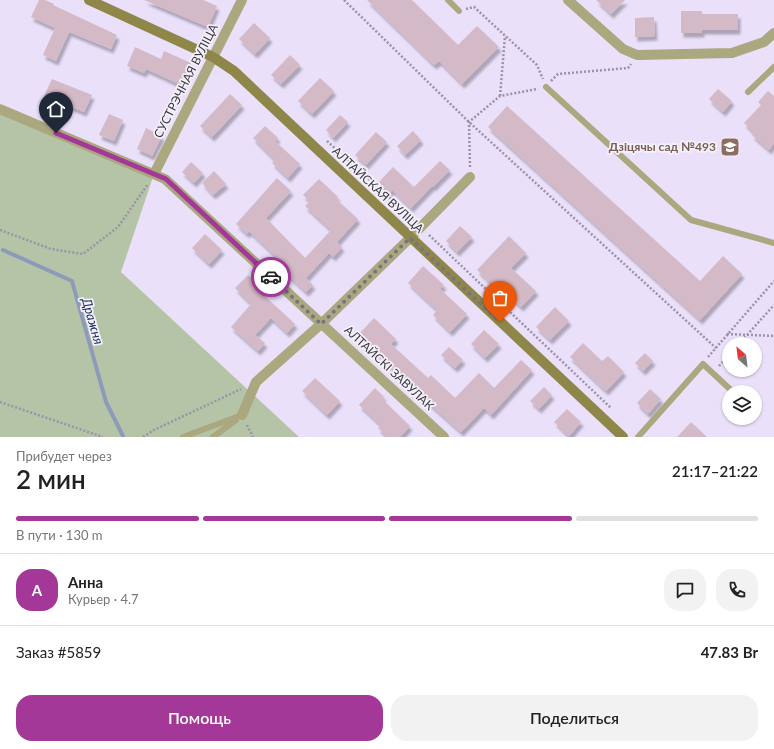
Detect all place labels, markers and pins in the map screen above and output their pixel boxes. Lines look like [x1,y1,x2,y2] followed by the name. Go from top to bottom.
[39,92,73,133] pin
[719,136,741,158] school or university icon: Дзіцячы сад №493
[609,139,716,154] place label: Дзіцячы сад №493
[483,281,517,322] pin

